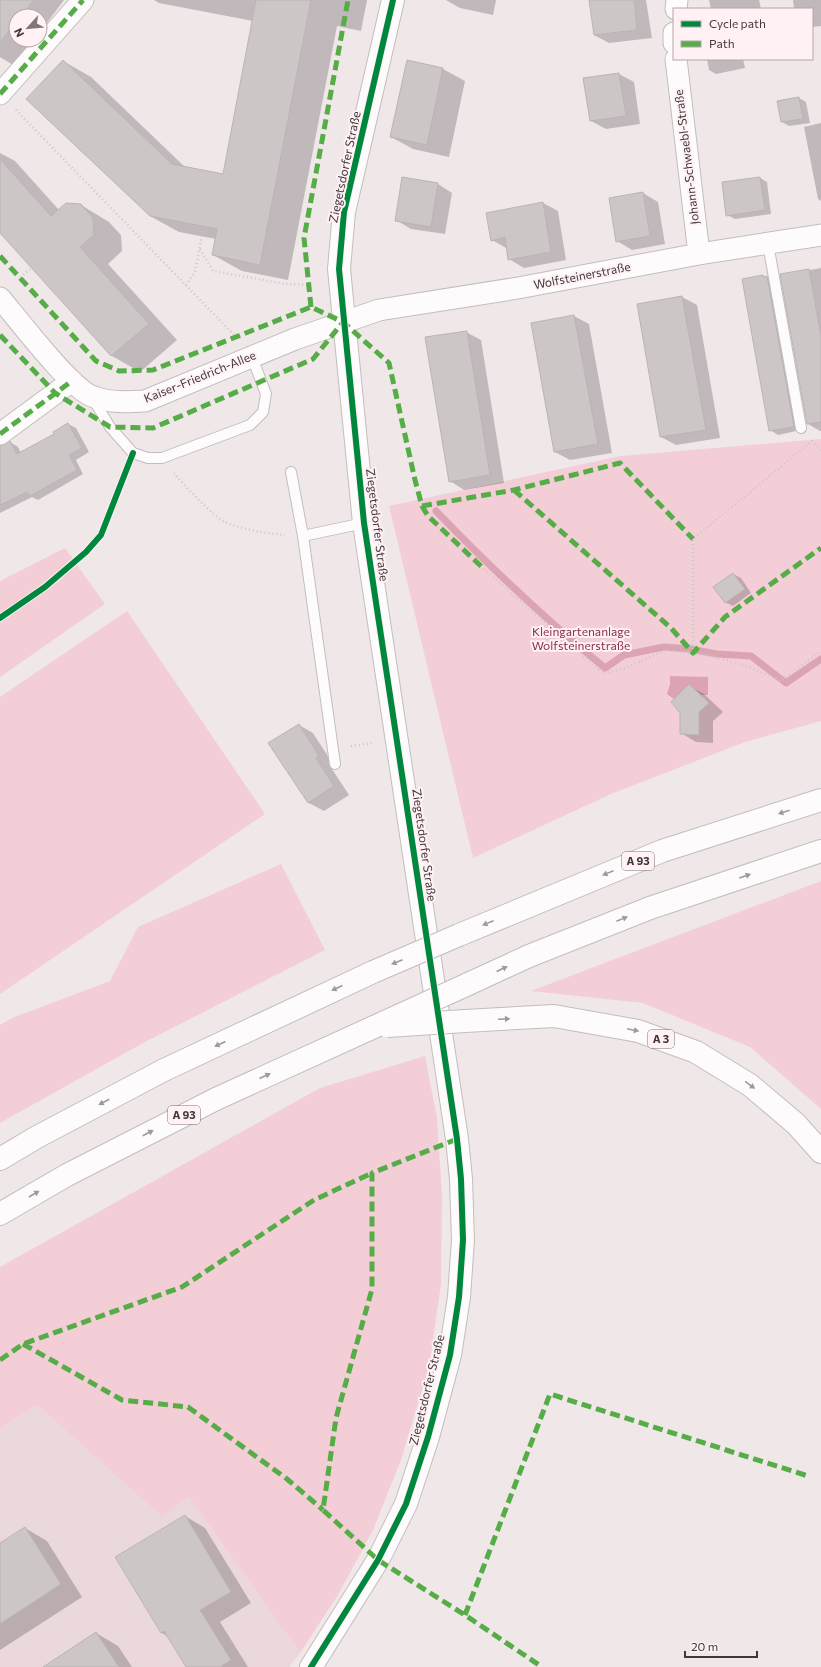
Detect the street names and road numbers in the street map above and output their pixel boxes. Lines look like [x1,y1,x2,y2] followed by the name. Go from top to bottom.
[671,89,702,225] street label: Johann-Schwaebl-Straße
[325,110,363,224] street label: Ziegetsdorfer Straße
[532,259,632,291] street label: Wolfsteinerstraße
[142,347,258,405] street label: Kaiser-Friedrich-Allee
[364,468,392,582] street label: Ziegetsdorfer Straße
[410,788,440,902] street label: Ziegetsdorfer Straße
[622,852,654,870] road number: A 93
[648,1030,674,1048] road number: A 3
[168,1106,200,1124] road number: A 93
[405,1333,447,1447] street label: Ziegetsdorfer Straße

